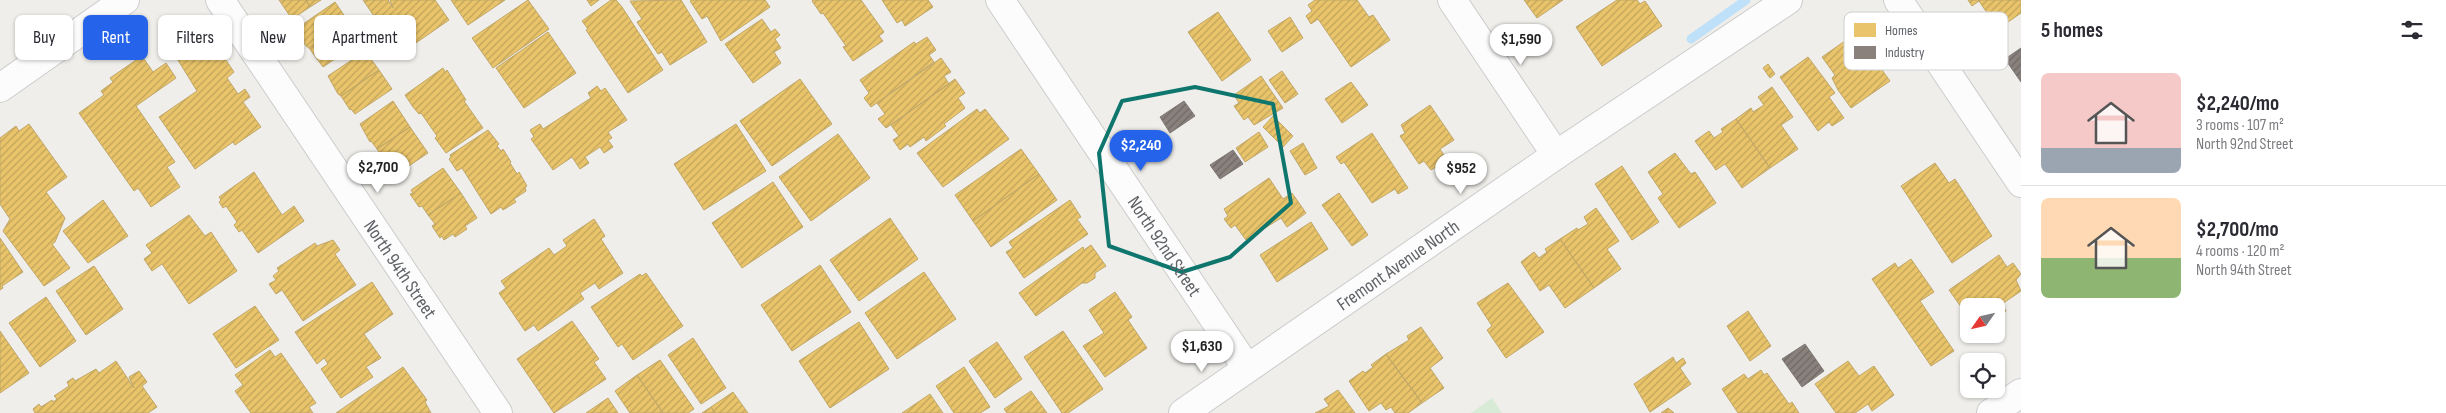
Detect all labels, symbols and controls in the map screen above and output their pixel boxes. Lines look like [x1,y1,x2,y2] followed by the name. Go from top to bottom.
[1844,12,2008,70] legend
[15,15,73,60] chip: Buy
[83,15,148,60] chip: Rent
[158,15,232,60] chip: Filters
[242,15,304,60] chip: New
[314,15,416,60] chip: Apartment
[2398,16,2426,44] icon: filters
[2041,18,2103,43] text: 5 homes
[1885,22,1918,39] text: Homes
[1480,23,1562,66] pin: $1,590
[1501,30,1541,49] text: $1,590
[1885,44,1925,61] text: Industry
[2196,91,2279,116] text: $2,240/mo
[2081,93,2141,153] icon: home
[2196,116,2284,135] text: 3 rooms · 107 m²
[1100,130,1182,172] pin: $2,240
[2196,135,2293,154] text: North 92nd Street
[1121,136,1161,155] text: $2,240
[337,152,419,194] pin: $2,700
[1431,152,1491,195] pin: $952
[358,158,398,177] text: $2,700
[1446,159,1476,178] text: $952
[1122,192,1206,301] street label: North 92nd Street
[1333,215,1464,316] street label: Fremont Avenue North
[358,216,441,323] street label: North 94th Street
[2196,217,2279,242] text: $2,700/mo
[2081,218,2141,278] icon: home
[2196,242,2284,261] text: 4 rooms · 120 m²
[2196,261,2292,280] text: North 94th Street
[1960,298,2005,342] north arrow
[1960,298,2005,398] map controls
[1161,330,1243,373] pin: $1,630
[1182,337,1222,356] text: $1,630
[1960,353,2005,398] button: locate

